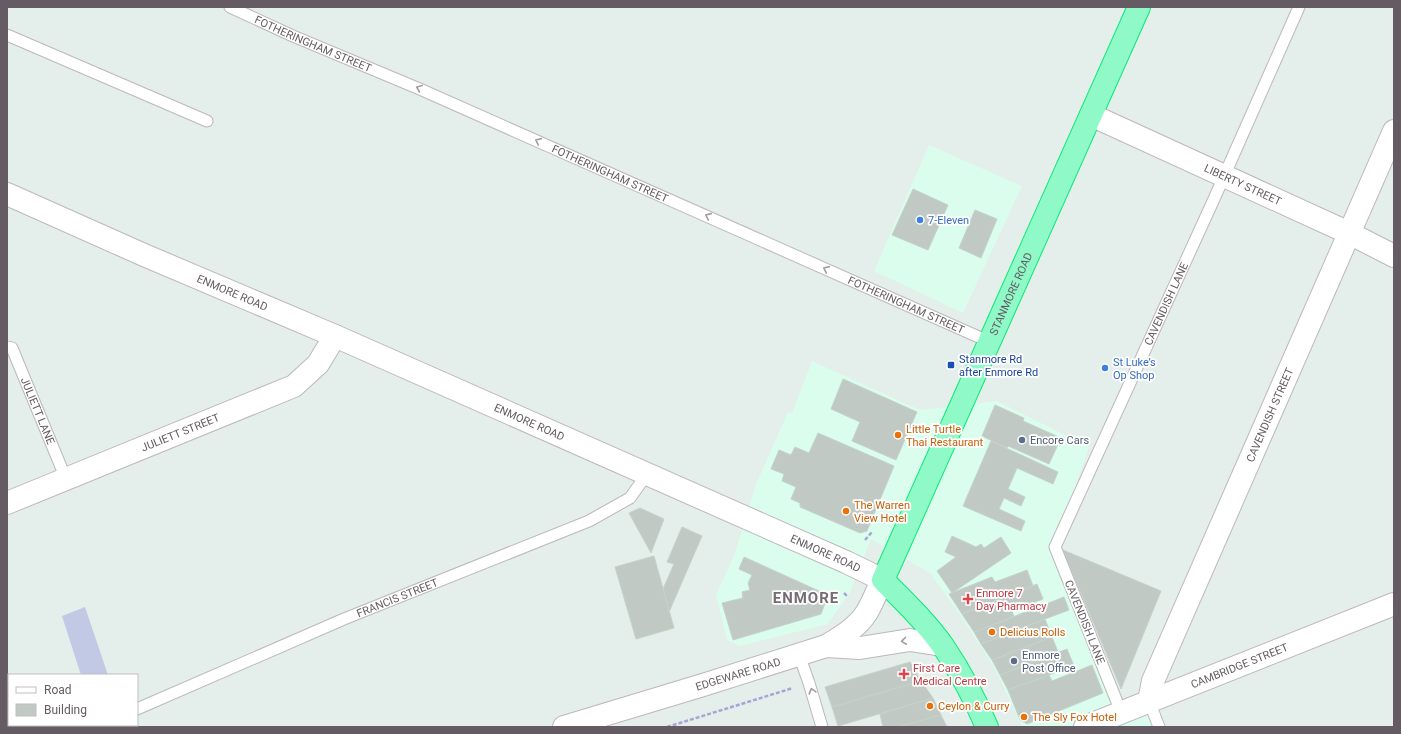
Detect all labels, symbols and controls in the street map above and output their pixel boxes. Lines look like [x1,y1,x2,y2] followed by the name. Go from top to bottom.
[253,13,374,75] street label: FOTHERINGHAM STREET
[415,85,423,93] one-way arrow
[534,138,542,146] one-way arrow
[550,142,671,206] street label: FOTHERINGHAM STREET
[1202,162,1284,208] street label: LIBERTY STREET
[704,213,712,221] one-way arrow
[928,214,969,227] place label: 7-Eleven
[915,215,925,225] marker: 7-Eleven
[987,251,1035,338] street label: STANMORE ROAD
[1142,261,1191,348] street label: CAVENDISH LANE
[823,266,831,274] one-way arrow
[195,272,270,314] street label: ENMORE ROAD
[846,274,967,337] street label: FOTHERINGHAM STREET
[959,353,1038,379] place label: Stanmore Rd after Enmore Rd
[1113,356,1156,382] place label: St Luke’s Op Shop
[946,360,956,370] marker: Stanmore Rd after Enmore Rd
[1100,363,1110,373] marker: St Luke’s Op Shop
[1244,366,1297,464] street label: CAVENDISH STREET
[18,375,57,447] street label: JULIETT LANE
[492,401,566,444] street label: ENMORE ROAD
[139,411,222,455] street label: JULIETT STREET
[906,423,984,449] place label: Little Turtle Thai Restaurant
[893,430,903,440] marker: Little Turtle Thai Restaurant
[1030,434,1089,447] place label: Encore Cars
[1017,435,1027,445] marker: Encore Cars
[854,499,910,525] place label: The Warren View Hotel
[841,506,851,516] marker: The Warren View Hotel
[788,532,863,575] street label: ENMORE ROAD
[355,576,440,620] street label: FRANCIS STREET
[1062,578,1107,666] street label: CAVENDISH LANE
[976,587,1047,613] place label: Enmore 7 Day Pharmacy
[773,589,839,607] district label: ENMORE
[963,594,973,604] marker: Enmore 7 Day Pharmacy
[1000,626,1066,639] place label: Delicius Rolls
[987,627,997,637] marker: Delicius Rolls
[900,636,907,645] one-way arrow
[1189,641,1290,691] street label: CAMBRIDGE STREET
[1022,649,1076,675] place label: Enmore Post Office
[694,655,782,694] street label: EDGEWARE ROAD
[1009,656,1019,666] marker: Enmore Post Office
[913,662,987,688] place label: First Care Medical Centre
[898,668,910,680] marker: First Care Medical Centre
[8,674,138,726] legend
[44,683,72,697] text: Road
[808,688,817,695] one-way arrow
[938,700,1010,713] place label: Ceylon & Curry
[925,701,935,711] marker: Ceylon & Curry
[44,703,87,717] text: Building
[1032,711,1117,724] place label: The Sly Fox Hotel
[1019,712,1029,722] marker: The Sly Fox Hotel

